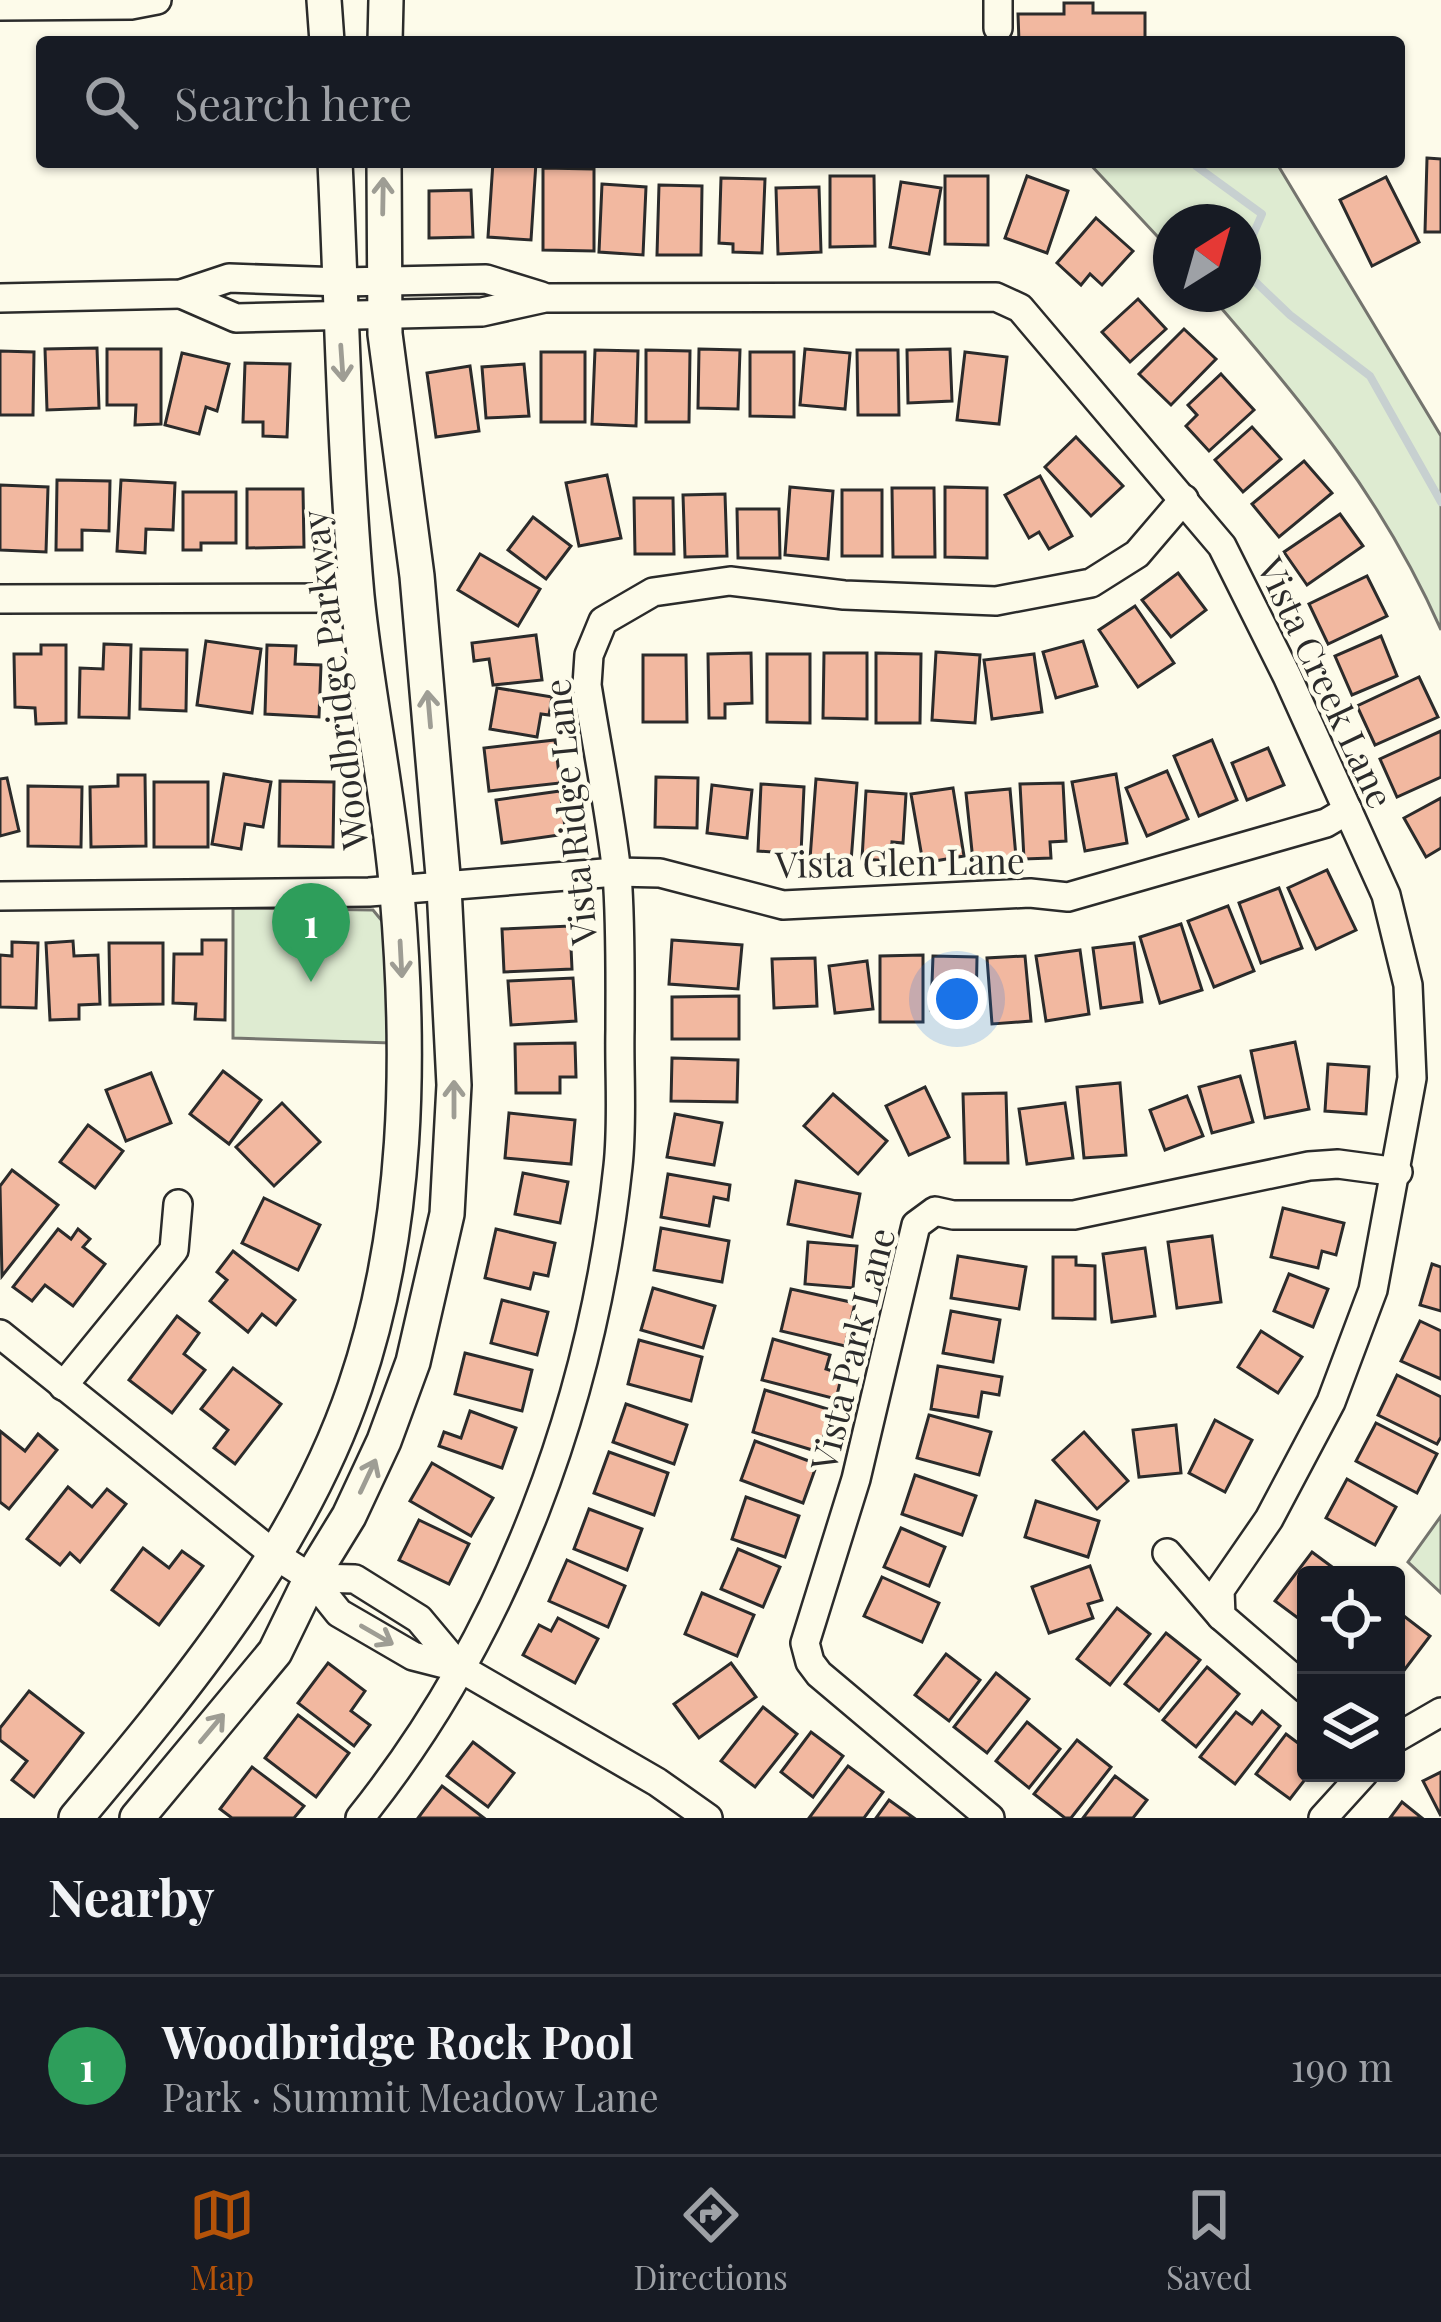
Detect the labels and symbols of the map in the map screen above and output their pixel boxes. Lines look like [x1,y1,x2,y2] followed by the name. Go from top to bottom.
[372,177,394,216] one-way arrow
[1153,204,1261,312] north arrow
[330,343,353,382] one-way arrow
[288,508,378,853] street label: Woodbridge Parkway
[1248,548,1406,815] street label: Vista Creek Lane
[531,677,607,948] street label: Vista Ridge Lane
[417,691,440,730] one-way arrow
[774,835,1025,887] street label: Vista Glen Lane
[272,883,350,982] pin: 1
[390,939,413,978] one-way arrow
[927,969,987,1029] your location
[443,1080,465,1119] one-way arrow
[797,1223,904,1476] street label: Vista Park Lane
[358,1459,380,1495] one-way arrow
[359,1624,394,1648] one-way arrow
[197,1713,225,1744] one-way arrow

